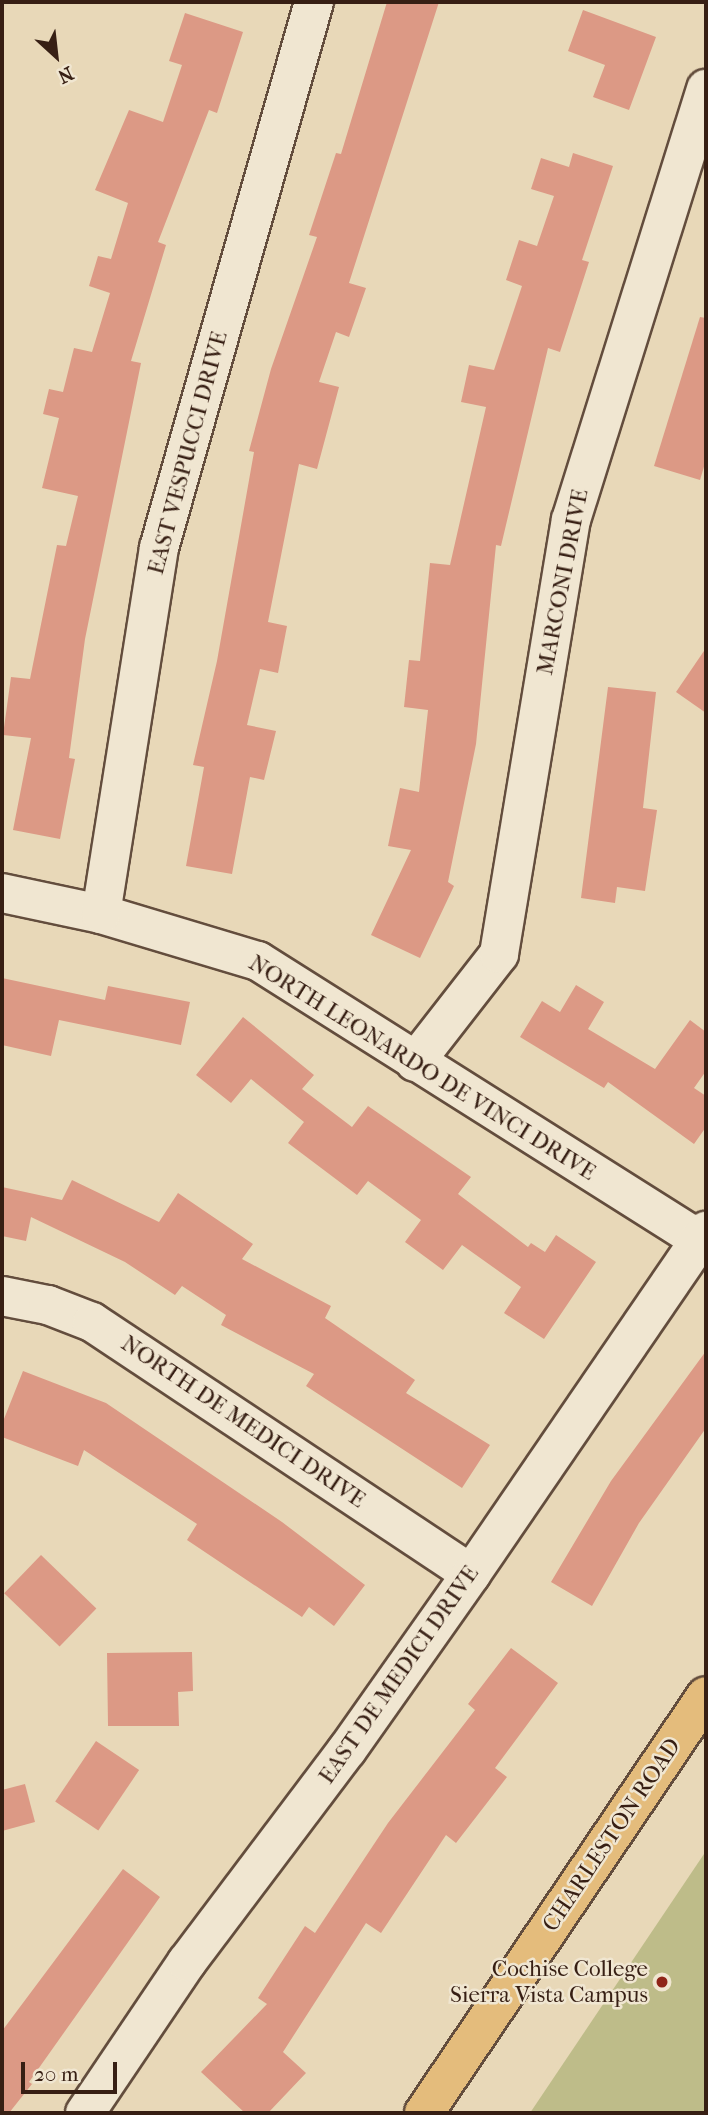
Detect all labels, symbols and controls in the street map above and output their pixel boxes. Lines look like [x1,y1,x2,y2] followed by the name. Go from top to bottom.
[21,21,91,91] north arrow
[54,62,77,88] text: N
[142,328,234,578] street label: EAST VESPUCCI DRIVE
[531,487,595,677] street label: MARCONI DRIVE
[244,949,600,1187] street label: NORTH LEONARDO DE VINCI DRIVE
[116,1330,370,1514] street label: NORTH DE MEDICI DRIVE
[313,1561,485,1789] street label: EAST DE MEDICI DRIVE
[537,1733,687,1937] street label: CHARLESTON ROAD
[450,1955,648,2009] place label: Cochise College Sierra Vista Campus
[654,1974,670,1990] marker: Cochise College Sierra Vista Campus
[24,2048,121,2092] scale bar
[34,2062,78,2086] text: 20 m

